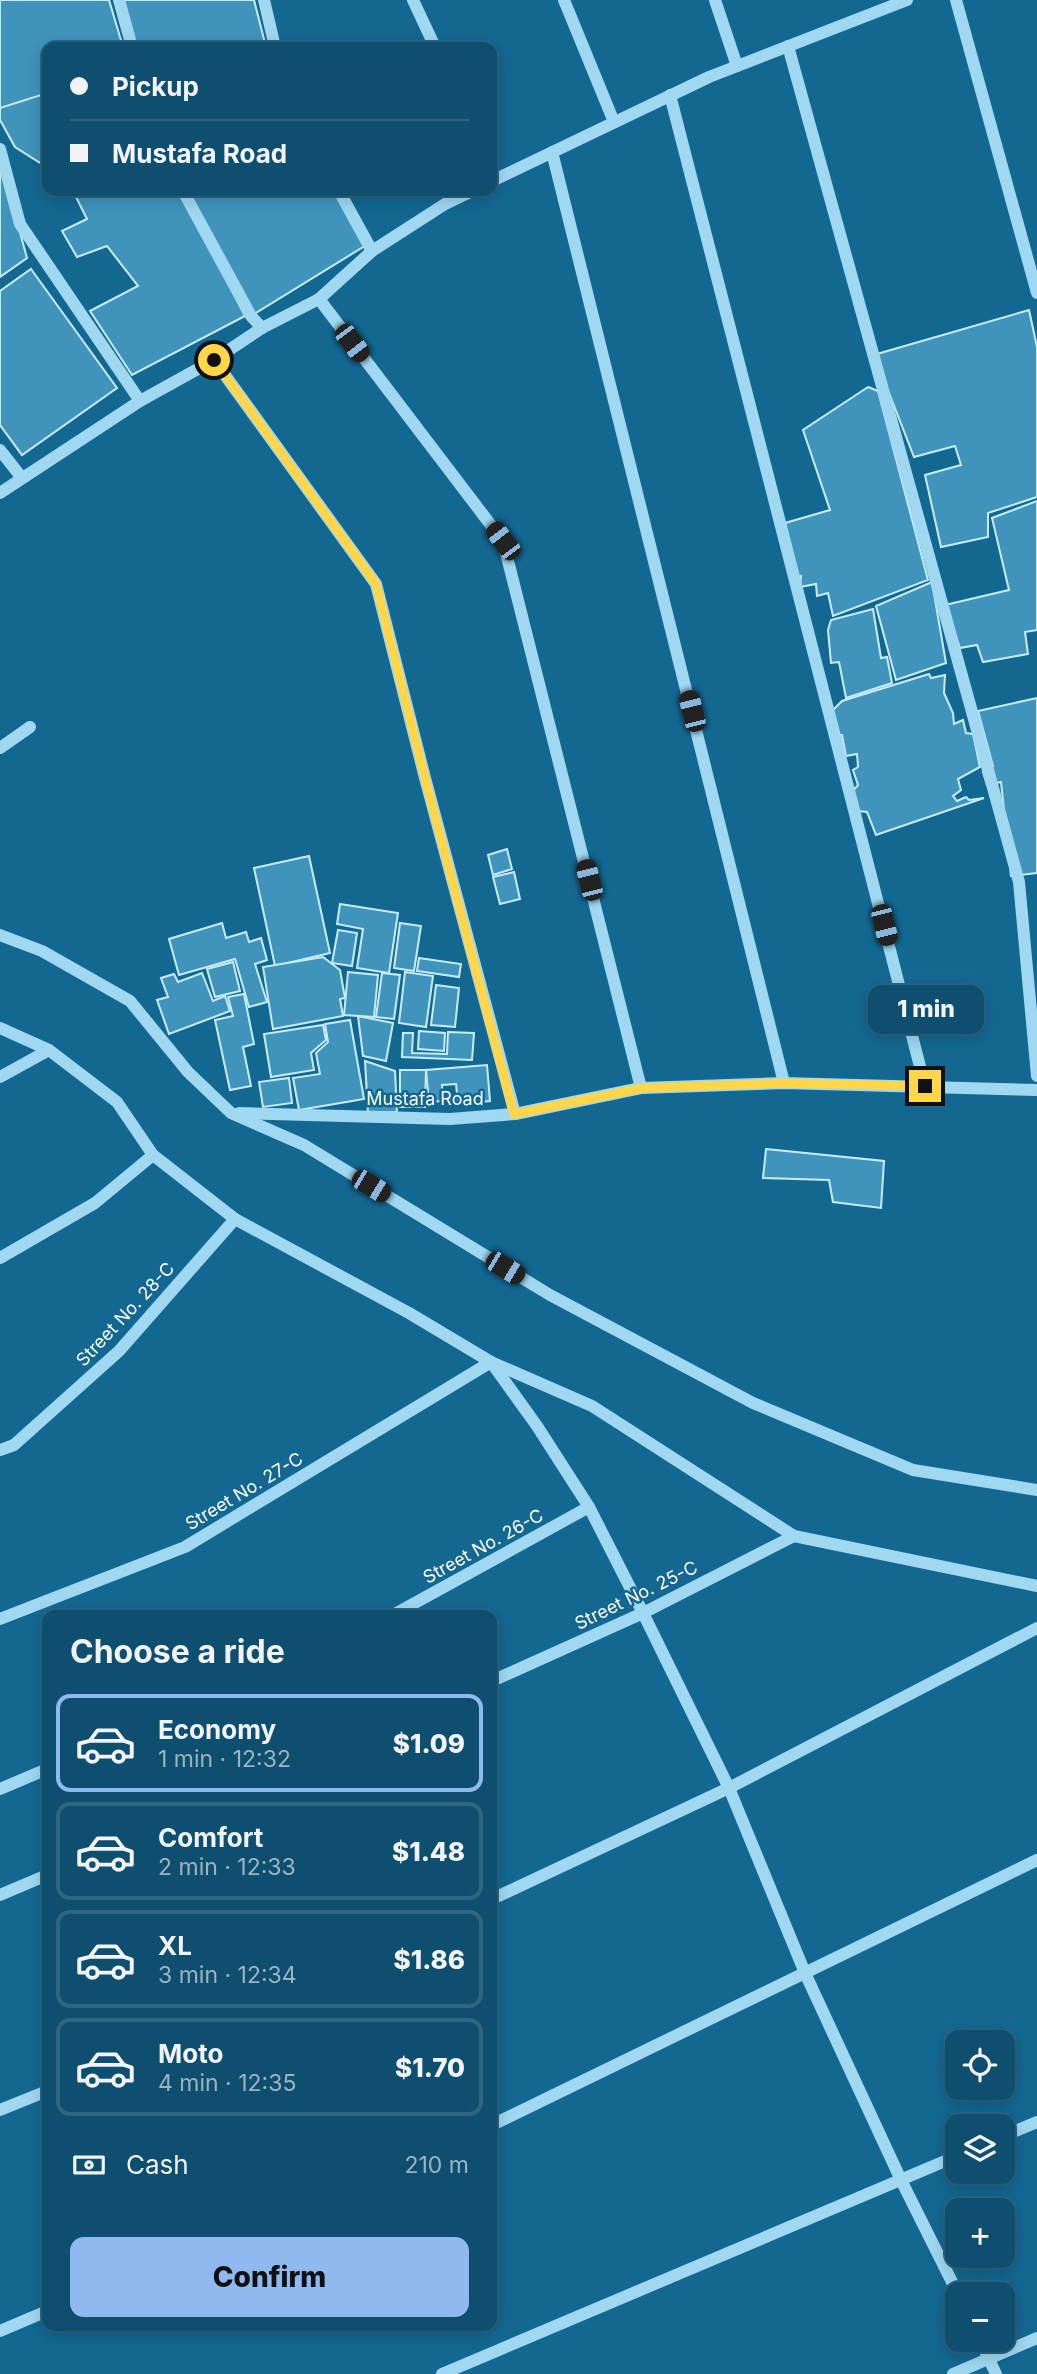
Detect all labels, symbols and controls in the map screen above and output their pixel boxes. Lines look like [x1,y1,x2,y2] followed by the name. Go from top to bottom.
[112,71,199,102] text: Pickup
[112,138,287,169] text: Mustafa Road
[331,320,374,366] car
[198,344,230,376] route start
[482,518,525,564] car
[677,688,708,734] car
[574,857,605,903] car
[869,902,900,948] car
[867,984,983,1034] callout: 1 min
[897,995,955,1023] text: 1 min
[909,1070,941,1102] route end
[366,1088,484,1109] street label: Mustafa Road
[348,1166,395,1206] car
[482,1248,529,1288] car
[72,1258,178,1370] street label: Street No. 28-C
[182,1448,306,1534] street label: Street No. 27-C
[419,1504,547,1588] street label: Street No. 26-C
[571,1556,701,1634] street label: Street No. 25-C
[70,1632,285,1671] text: Choose a ride
[74,1712,137,1775] icon: car
[158,1714,276,1745] text: Economy
[393,1728,465,1759] text: $1.09
[158,1745,291,1773] text: 1 min · 12:32
[74,1820,137,1883] icon: car
[158,1822,263,1853] text: Comfort
[392,1836,465,1867] text: $1.48
[158,1853,296,1881] text: 2 min · 12:33
[74,1928,137,1991] icon: car
[158,1930,192,1961] text: XL
[394,1944,465,1975] text: $1.86
[158,1961,297,1989] text: 3 min · 12:34
[945,2030,1015,2352] map controls
[945,2030,1015,2100] button: locate
[74,2036,137,2099] icon: car
[158,2038,223,2069] text: Moto
[395,2052,465,2083] text: $1.70
[158,2069,296,2097] text: 4 min · 12:35
[945,2114,1015,2184] button: layers
[70,2146,108,2184] icon: cash
[126,2149,189,2180] text: Cash
[404,2151,469,2179] text: 210 m
[945,2198,1015,2268] button: +
[70,2237,469,2317] button: Confirm
[945,2282,1015,2352] button: −

